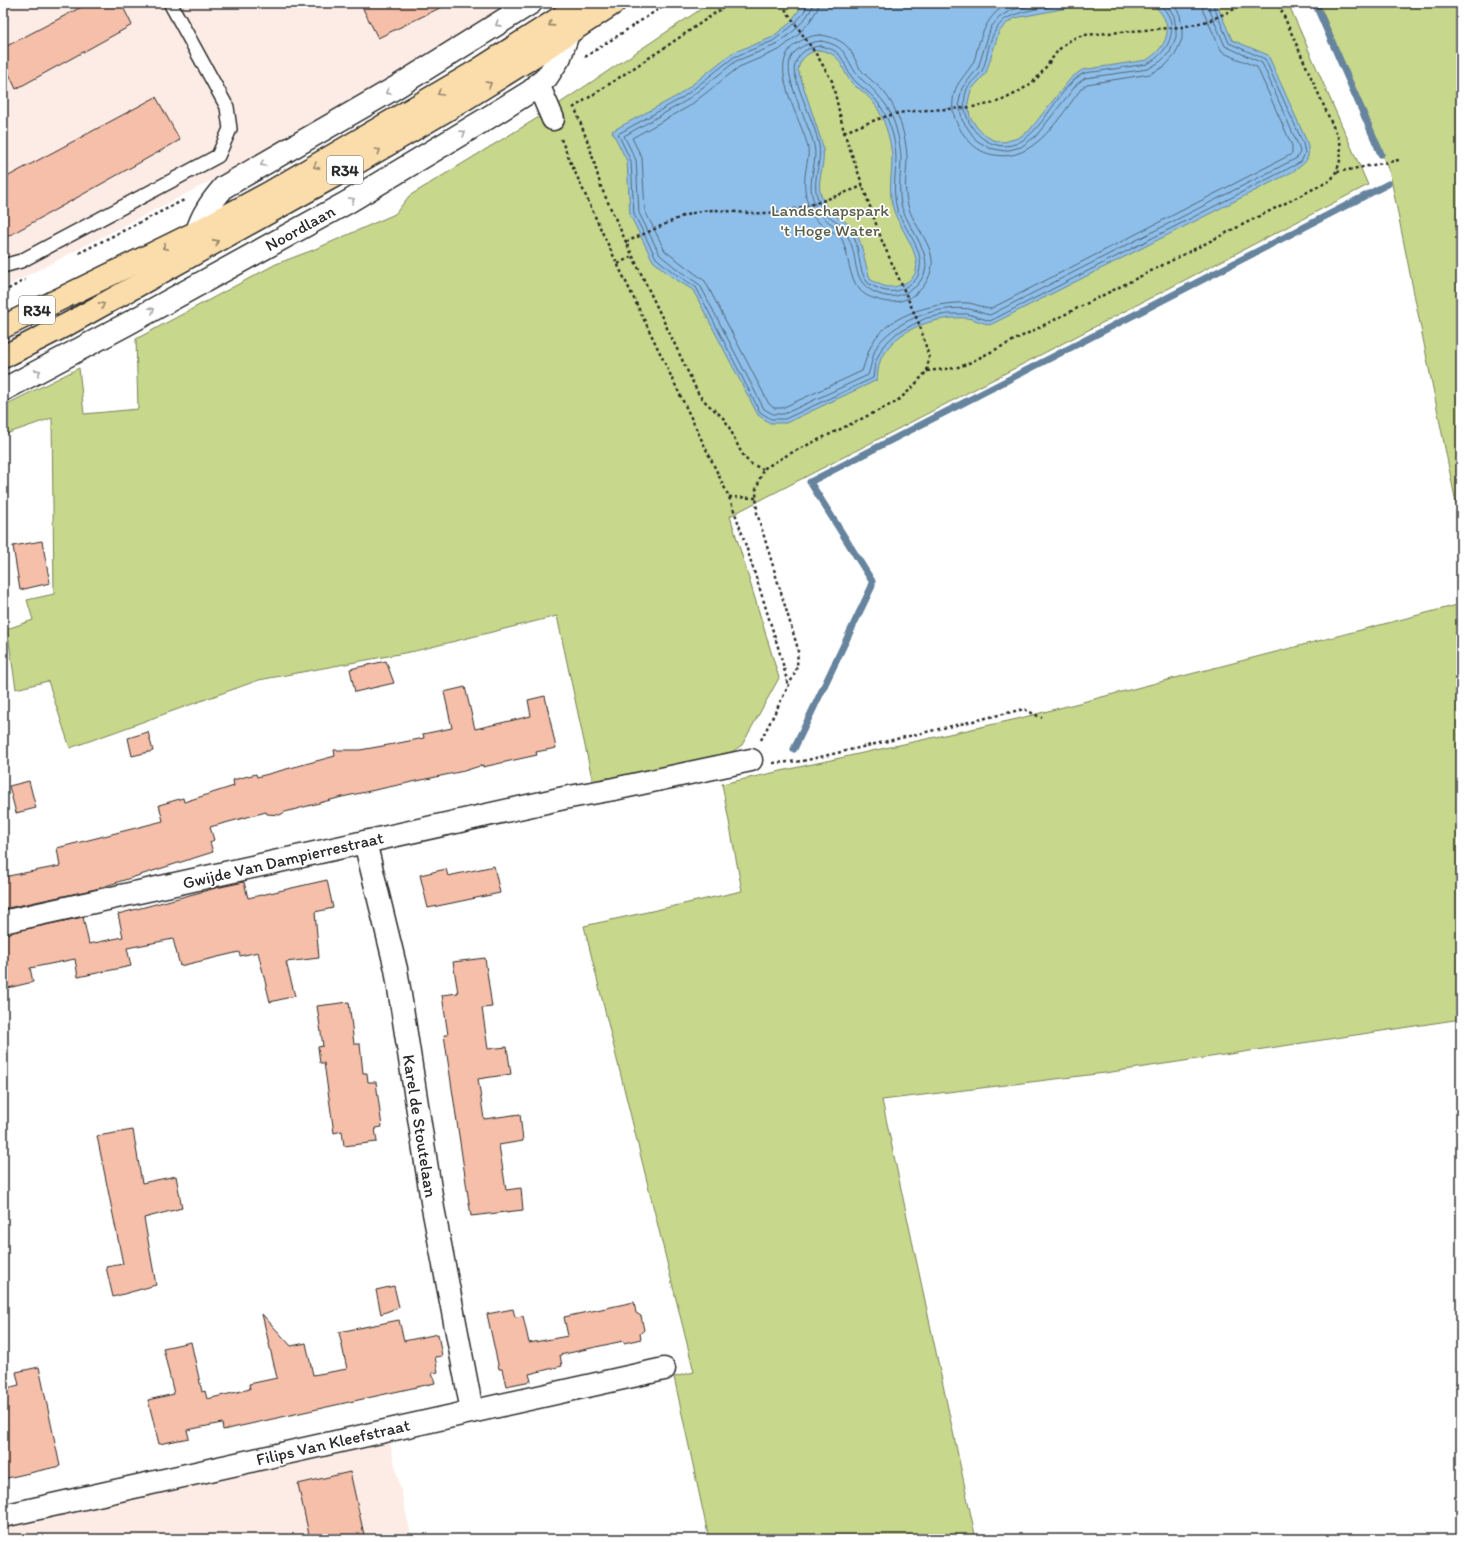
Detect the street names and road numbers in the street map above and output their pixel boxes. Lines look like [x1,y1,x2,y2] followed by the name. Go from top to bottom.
[327,156,363,184] road number: R34
[262,200,339,255] street label: Noordlaan
[19,296,55,324] road number: R34
[181,827,385,893] street label: Gwijde Van Dampierrestraat
[399,1053,441,1199] street label: Karel de Stoutelaan
[254,1415,412,1469] street label: Filips Van Kleefstraat

